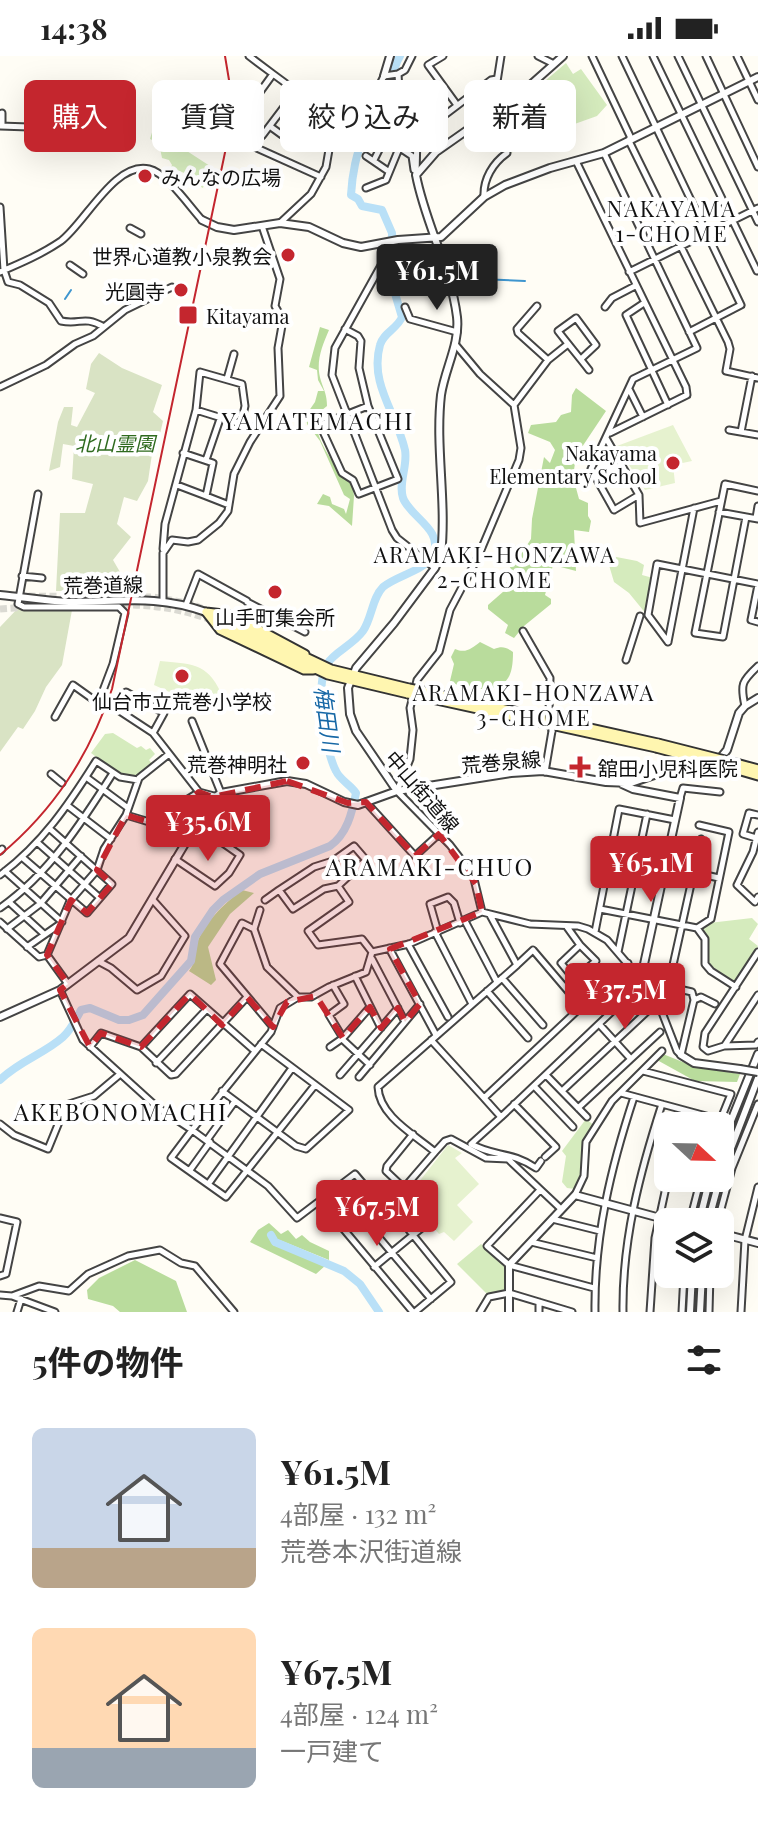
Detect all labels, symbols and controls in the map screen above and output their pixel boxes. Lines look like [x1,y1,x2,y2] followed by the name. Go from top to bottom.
[40,8,108,48] text: 14:38
[24,80,136,152] chip: 購入
[152,80,264,152] chip: 賃貸
[280,80,448,152] chip: 絞り込み
[464,80,576,152] chip: 新着
[161,163,281,190] place label: みんなの広場
[136,167,154,185] marker: みんなの広場
[607,193,737,248] district label: NAKAYAMA 1-CHOME
[92,242,272,269] place label: 世界心道教小泉教会
[372,244,502,312] pin: ¥61.5M
[279,246,297,264] marker: 世界心道教小泉教会
[395,252,479,287] text: ¥61.5M
[105,277,165,304] place label: 光圓寺
[172,281,190,299] marker: 光圓寺
[206,302,290,329] place label: Kitayama
[177,304,199,326] marker: Kitayama
[221,404,414,436] district label: YAMATEMACHI
[75,429,158,456] park label: 北山霊園
[489,439,657,489] place label: Nakayama Elementary School
[664,454,682,472] marker: Nakayama Elementary School
[373,539,616,594] district label: ARAMAKI-HONZAWA 2-CHOME
[63,570,143,598] street label: 荒巻道線
[266,583,284,601] marker: 山手町集会所
[215,603,335,630] place label: 山手町集会所
[173,667,191,685] marker: 仙台市立荒巻小学校
[412,677,655,732] district label: ARAMAKI-HONZAWA 3-CHOME
[309,684,348,756] water label: 梅田川
[92,687,272,714] place label: 仙台市立荒巻小学校
[380,744,466,838] street label: 中山街道線
[460,744,542,778] street label: 荒巻泉線
[187,750,287,777] place label: 荒巻神明社
[294,754,312,772] marker: 荒巻神明社
[598,754,738,781] place label: 舘田小児科医院
[569,756,591,778] marker: 舘田小児科医院
[143,795,273,863] pin: ¥35.6M
[164,803,252,838] text: ¥35.6M
[586,836,716,904] pin: ¥65.1M
[608,844,694,879] text: ¥65.1M
[325,850,534,882] district label: ARAMAKI-CHUO
[560,963,690,1031] pin: ¥37.5M
[583,971,667,1006] text: ¥37.5M
[13,1095,228,1127] district label: AKEBONOMACHI
[654,1112,734,1192] north arrow
[654,1112,734,1288] map controls
[312,1180,442,1248] pin: ¥67.5M
[334,1188,420,1223] text: ¥67.5M
[654,1208,734,1288] button: layers
[32,1338,184,1384] text: 5件の物件
[682,1338,726,1382] icon: filters
[280,1448,391,1494] text: ¥61.5M
[96,1460,192,1556] icon: home
[280,1496,436,1531] text: 4部屋 · 132 m²
[280,1533,462,1568] text: 荒巻本沢街道線
[280,1648,392,1694] text: ¥67.5M
[96,1660,192,1756] icon: home
[280,1696,438,1731] text: 4部屋 · 124 m²
[280,1733,384,1768] text: 一戸建て

